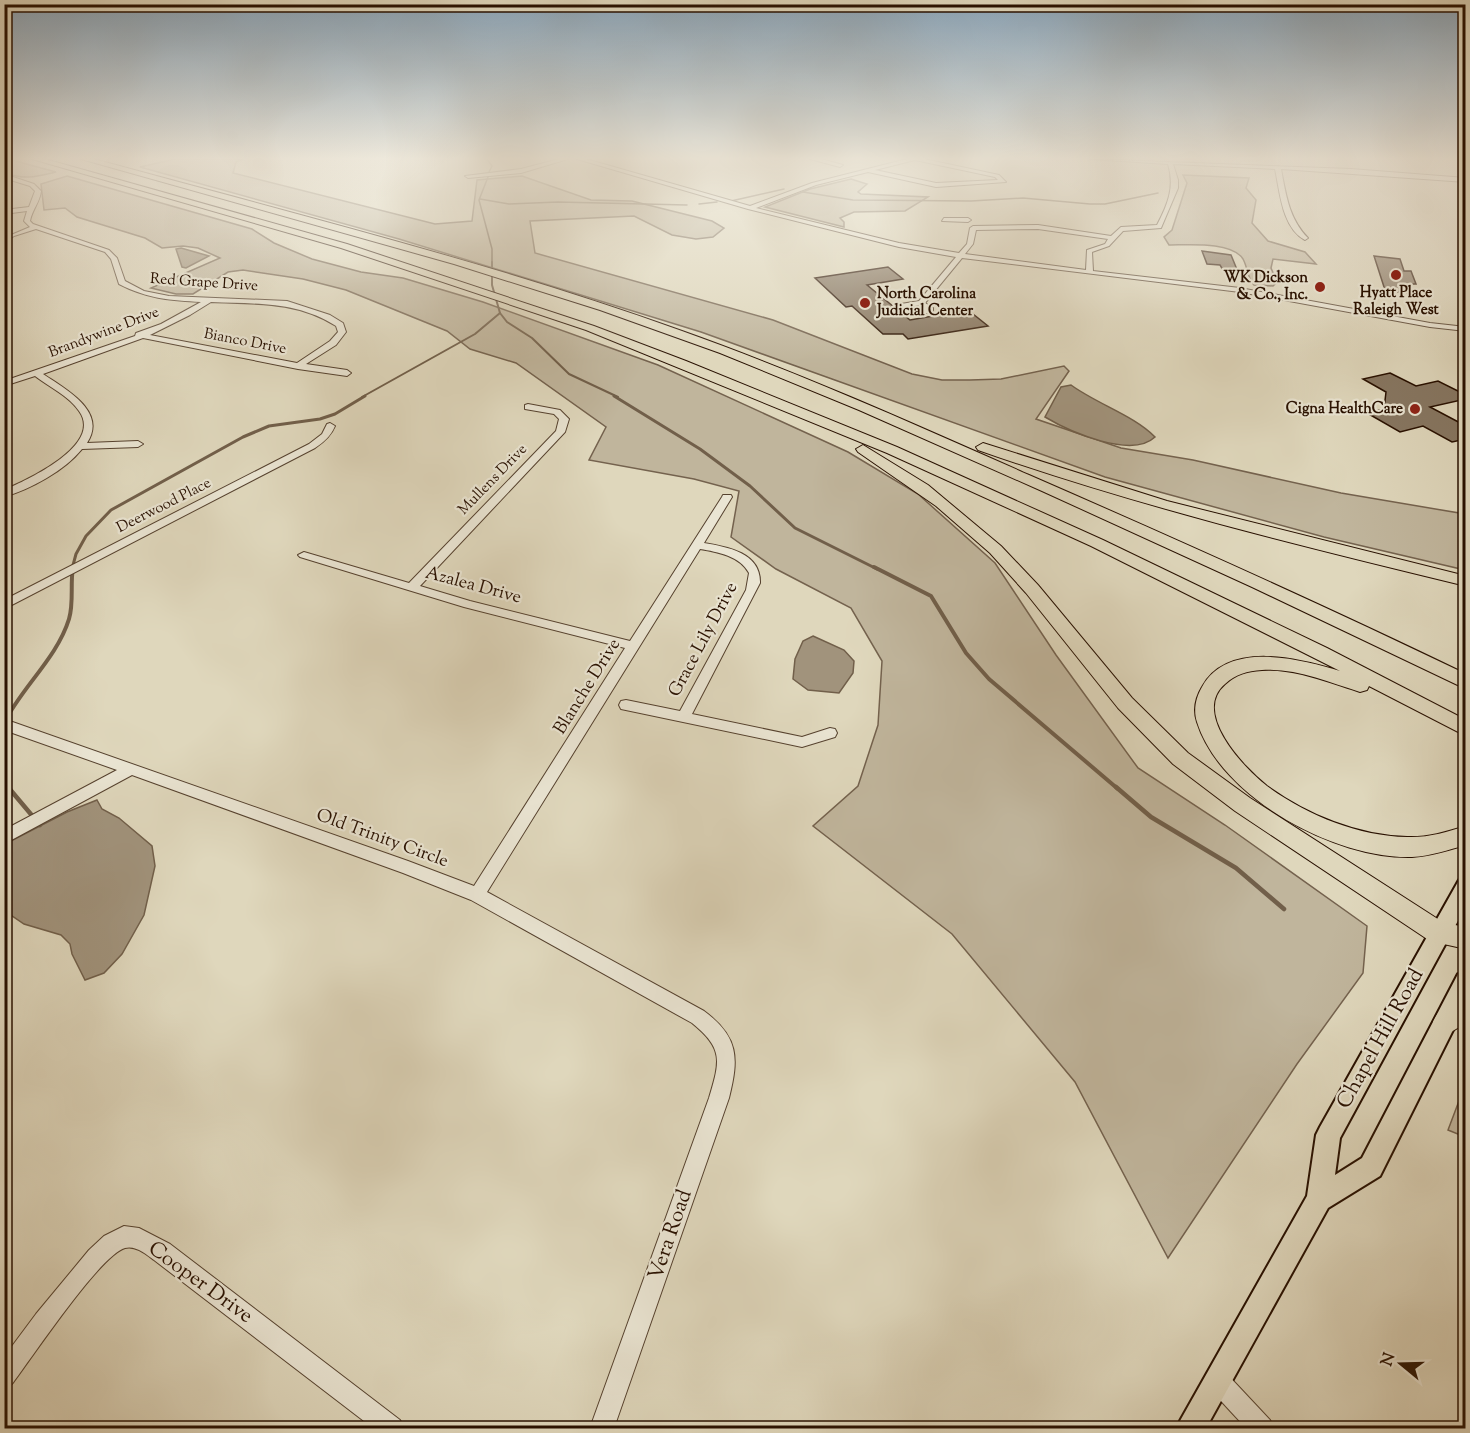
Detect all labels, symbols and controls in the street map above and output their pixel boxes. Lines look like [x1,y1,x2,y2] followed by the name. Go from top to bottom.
[1223,268,1308,306] place label: WK Dickson & Co., Inc.
[1389,268,1403,282] marker: Hyatt Place Raleigh West
[149,269,259,297] street label: Red Grape Drive
[1313,280,1327,294] marker: WK Dickson & Co., Inc.
[1353,283,1440,321] place label: Hyatt Place Raleigh West
[876,284,976,322] place label: North Carolina Judicial Center
[858,296,872,310] marker: North Carolina Judicial Center
[46,302,162,364] street label: Brandywine Drive
[202,324,288,360] street label: Bianco Drive
[1286,399,1403,420] place label: Cigna HealthCare
[1408,402,1422,416] marker: Cigna HealthCare
[454,440,532,520] street label: Mullens Drive
[113,473,215,539] street label: Deerwood Place
[422,561,524,611] street label: Azalea Drive
[663,578,745,702] street label: Grace Lily Drive
[548,634,628,740] street label: Blanche Drive
[312,803,452,875] street label: Old Trinity Circle
[1330,963,1432,1115] street label: Chapel Hill Road
[642,1186,701,1284] street label: Vera Road
[141,1235,259,1331] street label: Cooper Drive
[1371,1334,1431,1394] north arrow
[1376,1350,1402,1370] text: N

